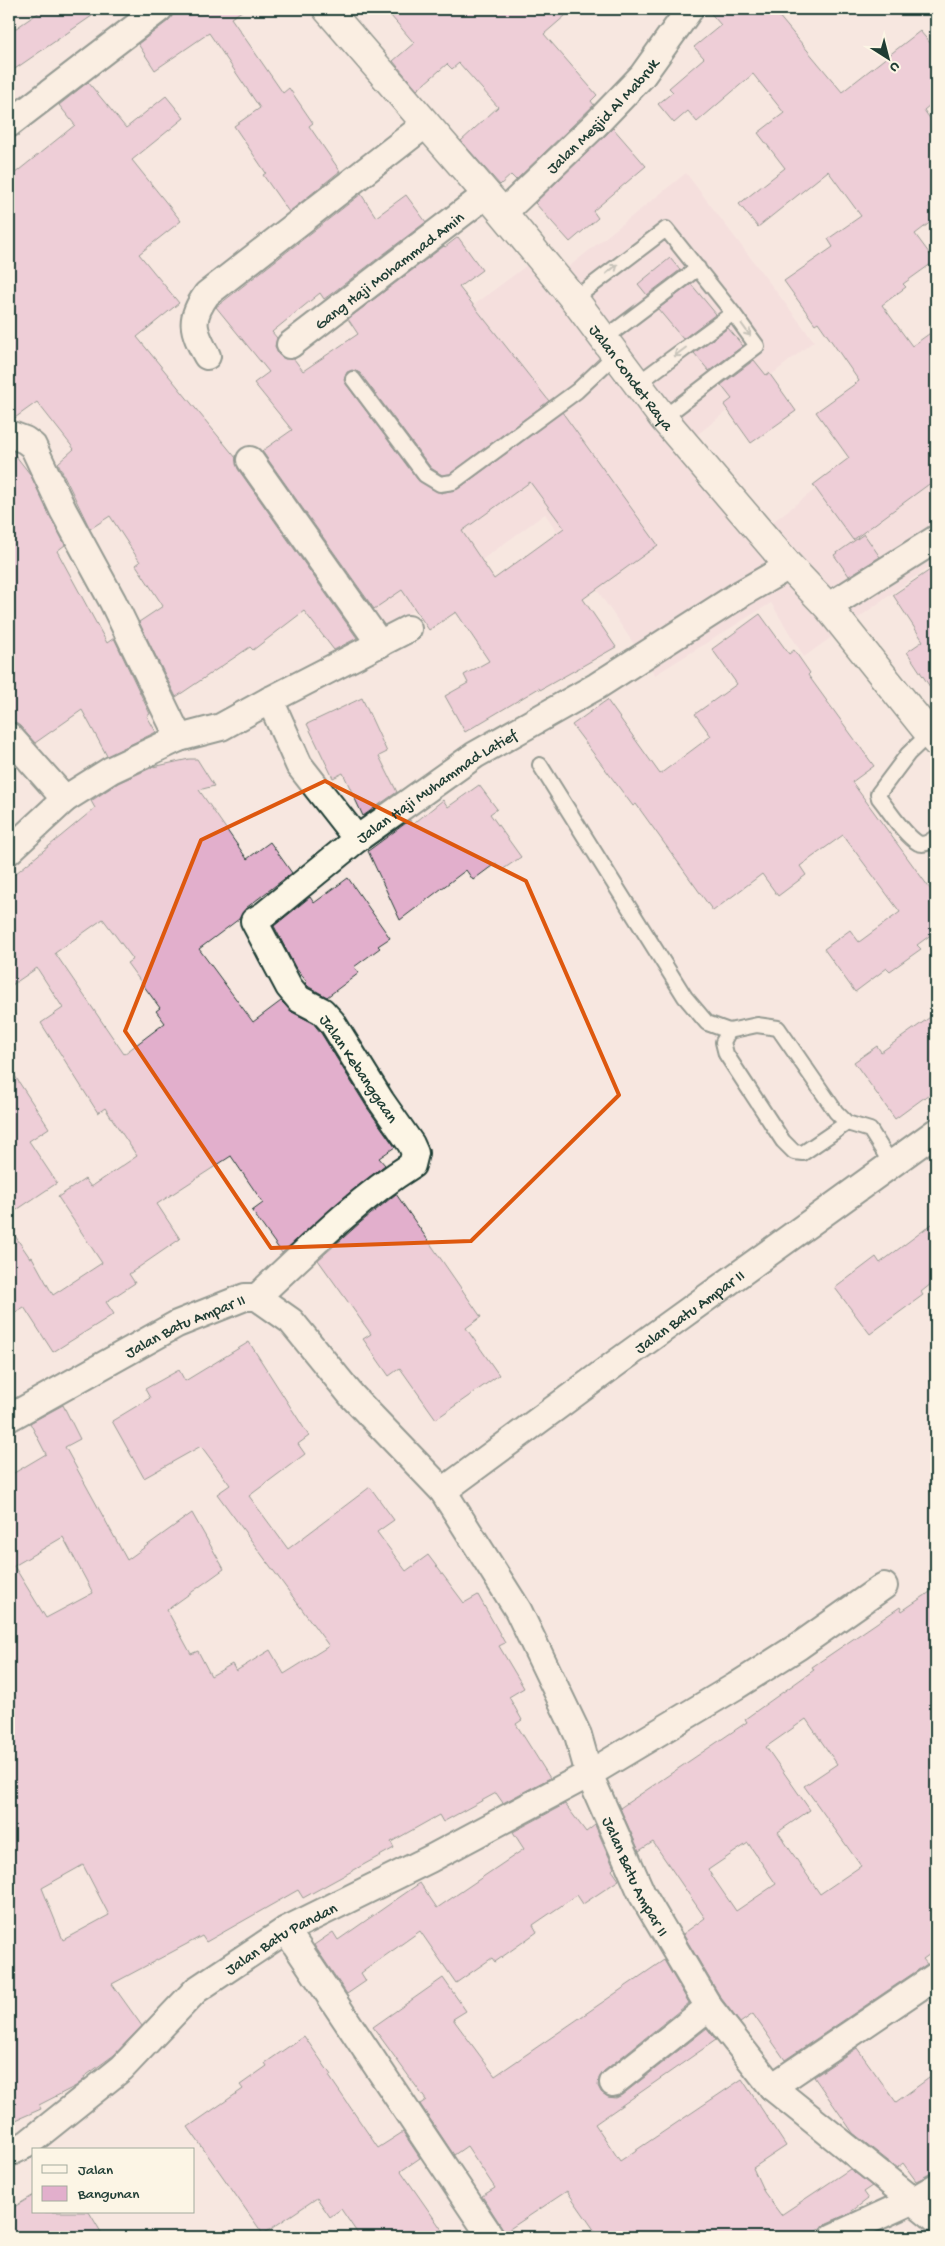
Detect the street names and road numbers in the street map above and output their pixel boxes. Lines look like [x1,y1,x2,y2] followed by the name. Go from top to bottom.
[544,54,666,179] street label: Jalan Mesjid Al Mabruk
[312,209,469,336] street label: Gang Haji Mohammad Amin
[583,322,676,437] street label: Jalan Condet Raya
[354,727,522,849] street label: Jalan Haji Muhammad Latief
[314,1012,401,1128] street label: Jalan Kebanggaan
[632,1267,750,1359] street label: Jalan Batu Ampar II
[123,1292,249,1364] street label: Jalan Batu Ampar II
[596,1815,671,1941] street label: Jalan Batu Ampar II
[223,1900,342,1981] street label: Jalan Batu Pandan

